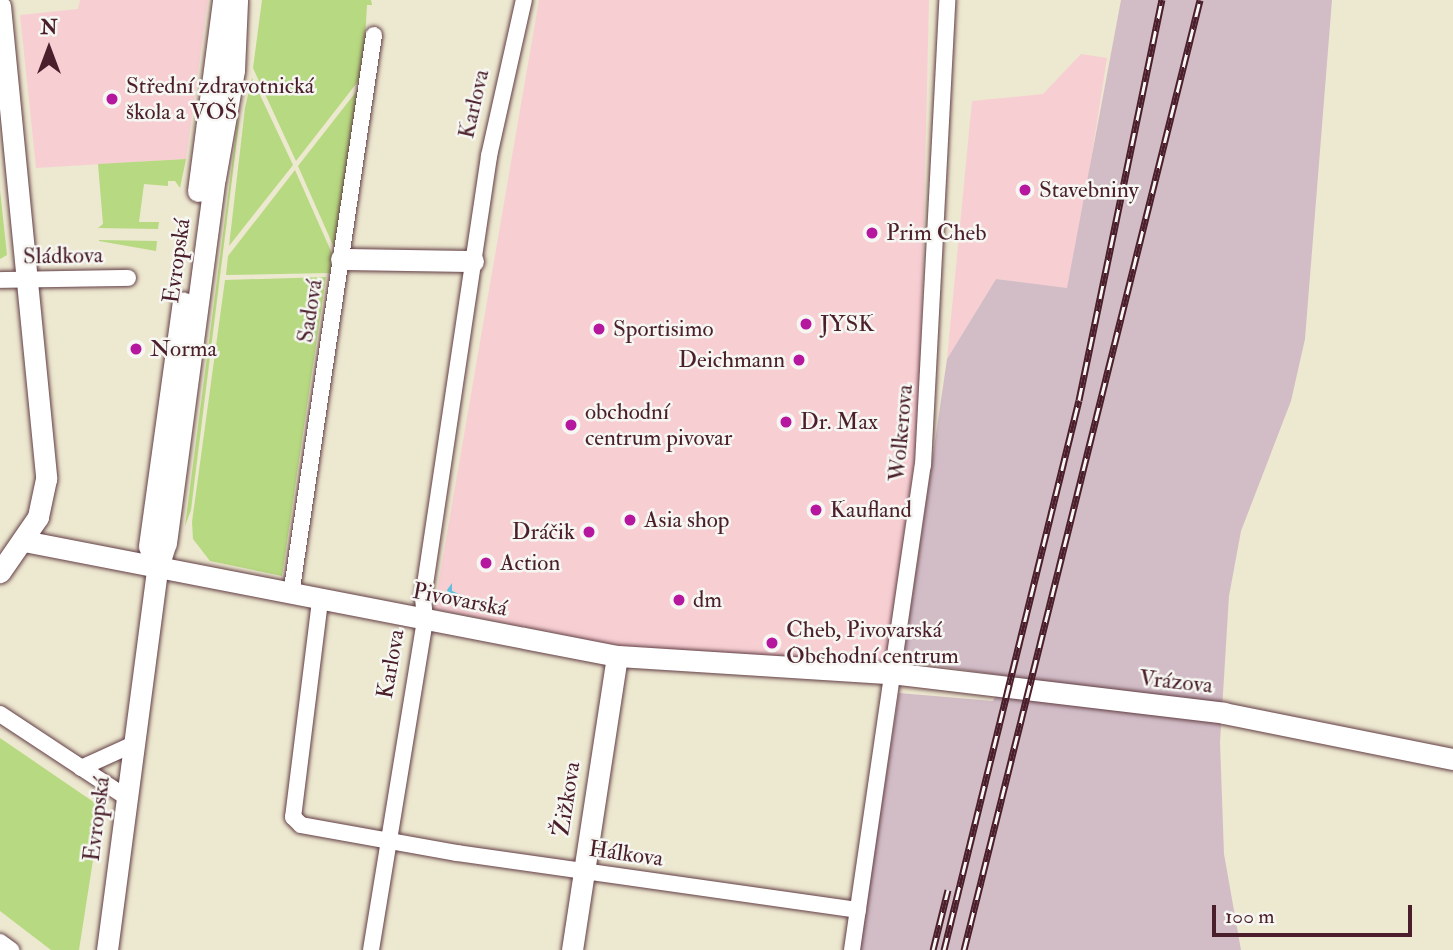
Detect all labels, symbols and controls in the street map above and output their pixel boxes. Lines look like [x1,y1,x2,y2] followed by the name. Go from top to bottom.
[14,14,84,84] north arrow
[40,16,58,40] text: N
[453,67,495,141] street label: Karlova
[126,72,314,126] place label: Střední zdravotnická škola a VOŠ
[104,91,120,107] marker: Střední zdravotnická škola a VOŠ
[1039,176,1139,204] place label: Stavebniny
[1017,182,1033,198] marker: Stavebniny
[157,217,197,305] street label: Evropská
[886,219,986,247] place label: Prim Cheb
[864,225,880,241] marker: Prim Cheb
[23,242,103,270] street label: Sládkova
[291,277,329,345] street label: Sadová
[820,310,874,338] place label: JYSK
[613,315,713,343] place label: Sportisimo
[798,316,814,332] marker: JYSK
[591,321,607,337] marker: Sportisimo
[150,335,217,363] place label: Norma
[128,341,144,357] marker: Norma
[678,346,785,374] place label: Deichmann
[791,352,807,368] marker: Deichmann
[883,383,919,483] street label: Wolkerova
[585,398,732,452] place label: obchodní centrum pivovar
[800,408,878,436] place label: Dr. Max
[778,414,794,430] marker: Dr. Max
[563,417,579,433] marker: obchodní centrum pivovar
[830,496,912,524] place label: Kaufland
[808,502,824,518] marker: Kaufland
[644,506,729,534] place label: Asia shop
[622,512,638,528] marker: Asia shop
[512,518,575,546] place label: Dráčik
[581,524,597,540] marker: Dráčik
[500,549,560,577] place label: Action
[478,555,494,571] marker: Action
[410,577,510,623] street label: Pivovarská
[693,586,722,614] place label: dm
[671,592,687,608] marker: dm
[786,616,959,670] place label: Cheb, Pivovarská Obchodní centrum
[371,627,411,701] street label: Karlova
[764,635,780,651] marker: Cheb, Pivovarská Obchodní centrum
[1138,664,1214,700] street label: Vrázova
[547,760,587,838] street label: Žižkova
[78,775,116,863] street label: Evropská
[587,835,665,873] street label: Hálkova
[1215,890,1414,934] scale bar
[1225,903,1275,930] text: 100 m

